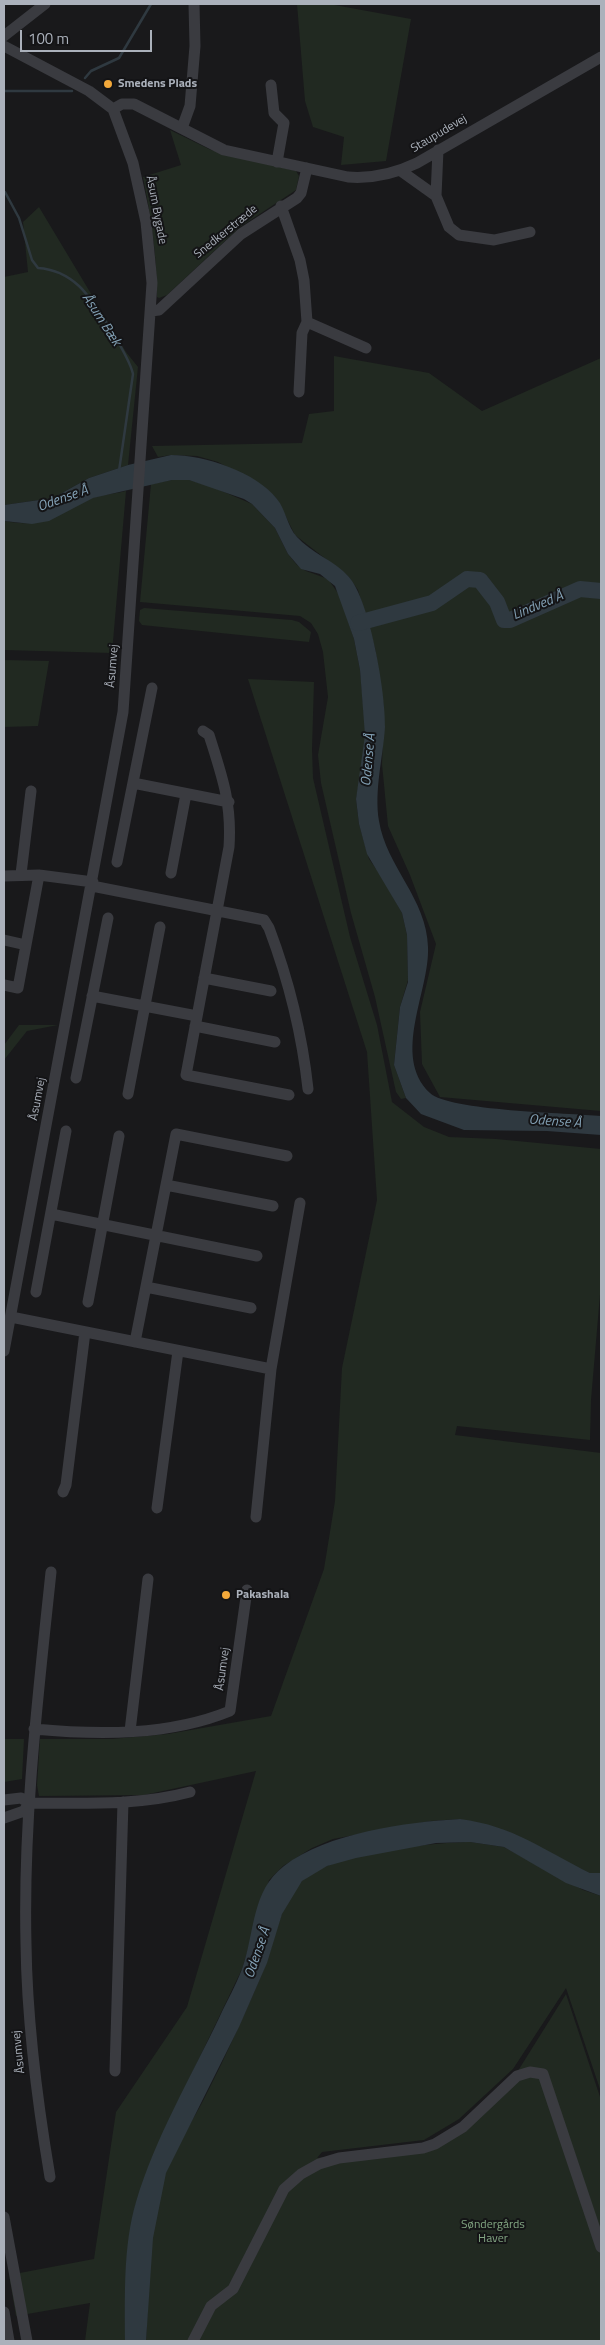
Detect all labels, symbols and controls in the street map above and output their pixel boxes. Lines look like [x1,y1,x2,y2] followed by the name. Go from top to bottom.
[22,20,155,52] scale bar
[28,27,69,50] text: 100 m
[118,77,197,91] place label: Smedens Plads
[102,78,114,90] marker: Smedens Plads
[409,112,469,156] street label: Staupudevej
[142,175,170,245] street label: Åsum Bygade
[191,202,261,262] street label: Snedkerstræde
[78,290,124,350] water label: Åsum Bæk
[35,482,91,516] water label: Odense Å
[510,588,566,624] water label: Lindved Å
[104,644,122,688] street label: Åsumvej
[358,733,380,787] water label: Odense Å
[27,1076,49,1122] street label: Åsumvej
[528,1112,582,1132] water label: Odense Å
[236,1588,289,1602] place label: Pakashala
[220,1589,232,1601] marker: Pakashala
[213,1646,233,1692] street label: Åsumvej
[242,1925,274,1981] water label: Odense Å
[10,2030,28,2074] street label: Åsumvej
[461,2218,525,2246] park label: Søndergårds Haver

